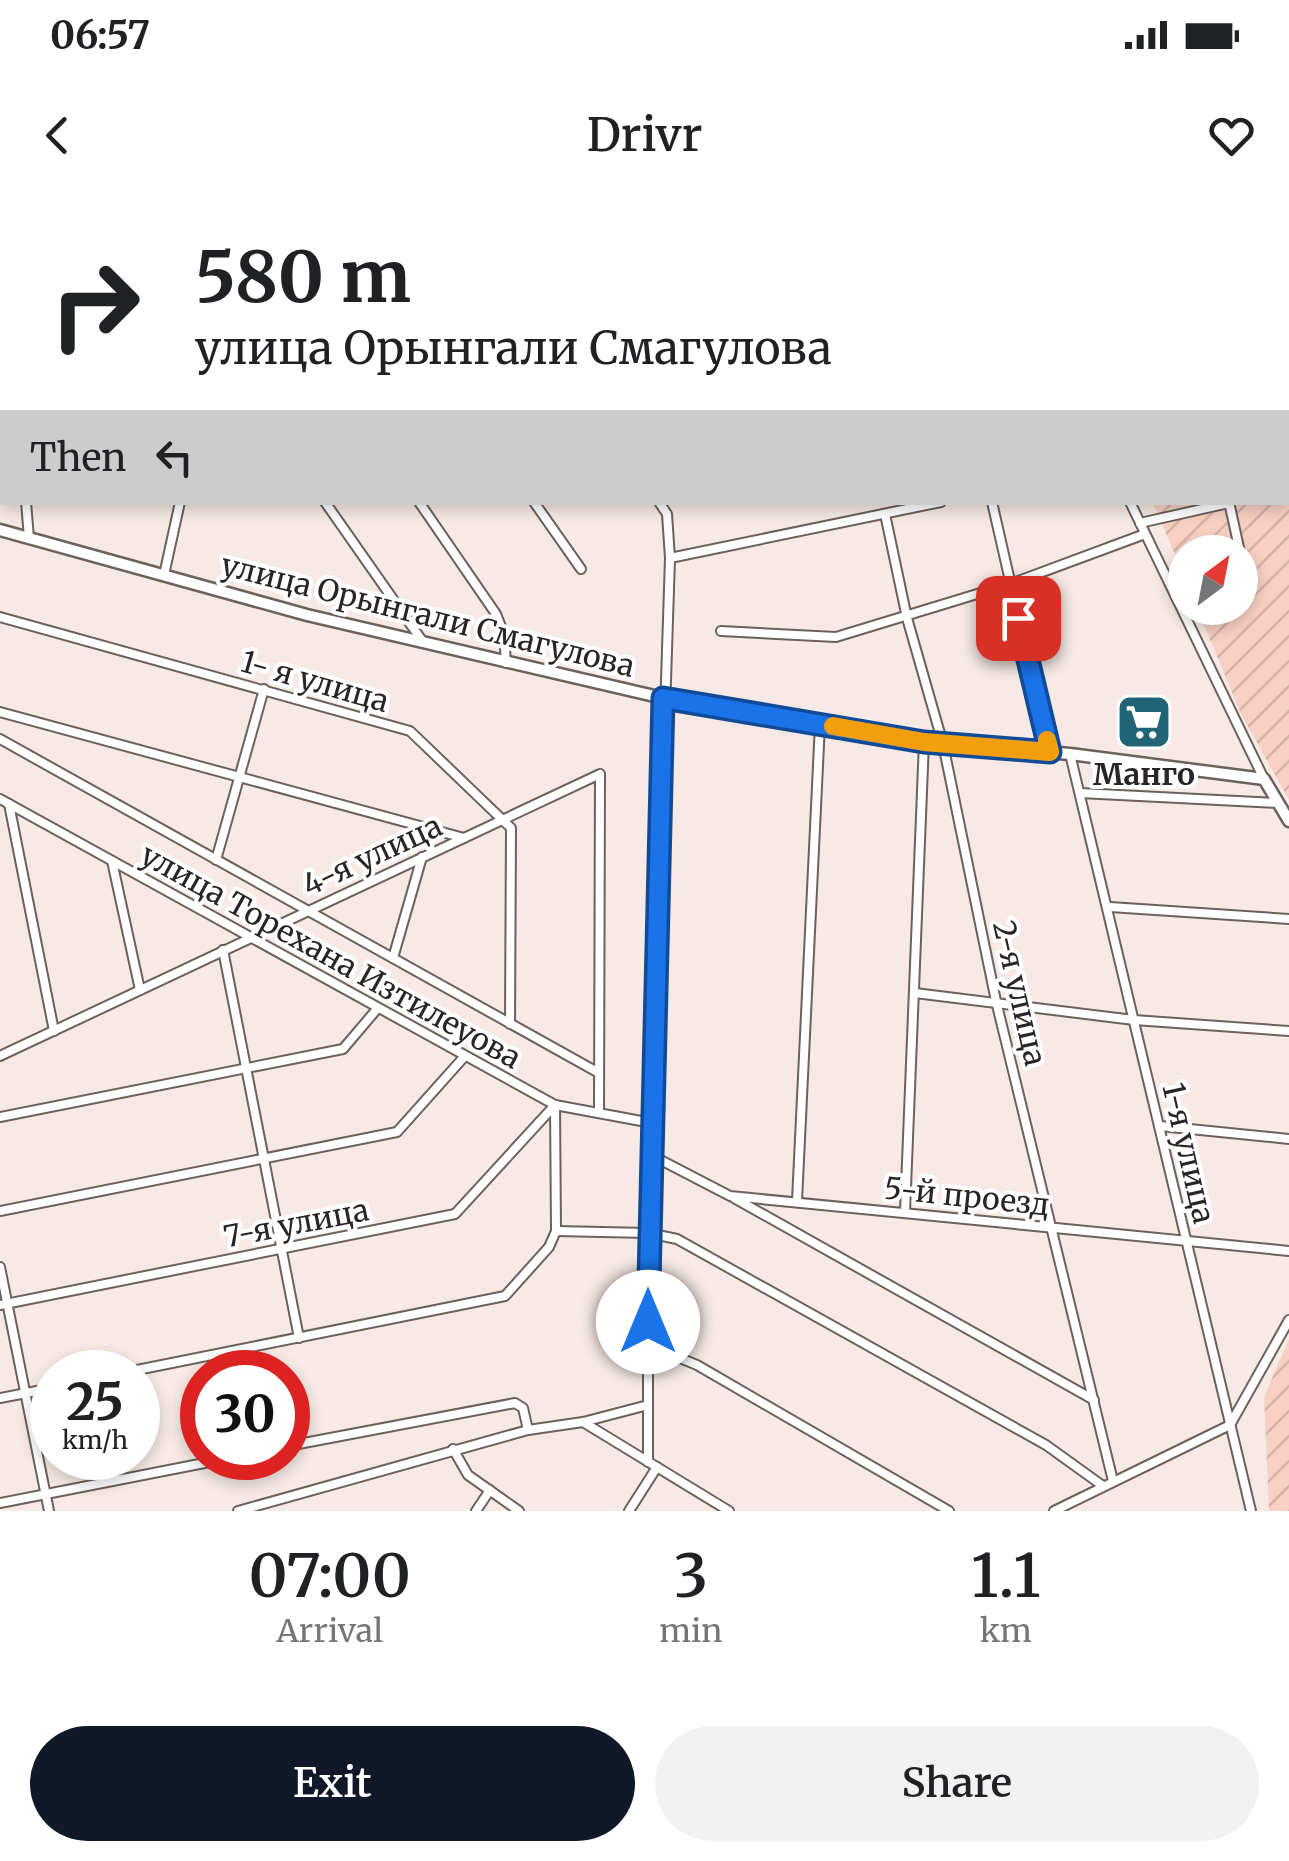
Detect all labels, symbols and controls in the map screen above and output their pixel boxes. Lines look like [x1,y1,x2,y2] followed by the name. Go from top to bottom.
[50,12,150,59] text: 06:57
[587,107,702,163] text: Drivr
[30,108,85,163] icon: back
[1204,108,1259,163] icon: heart
[195,233,411,321] text: 580 m
[30,240,160,370] icon: right
[195,320,832,376] text: улица Орынгали Смагулова
[147,430,202,485] icon: left
[30,434,127,481] text: Then
[1168,535,1258,625] north arrow
[1168,535,1258,625] map controls
[217,545,639,685] street label: улица Орынгали Смагулова
[976,576,1061,661] pin
[991,591,1046,646] icon: arrive
[237,642,393,720] street label: 1- я улица
[1114,692,1174,752] supermarket icon: Манго
[1093,755,1195,793] place label: Манго
[296,806,448,904] street label: 4-я улица
[134,835,528,1077] street label: улица Торехана Изтилеуова
[985,917,1055,1069] street label: 2-я улица
[1154,1079,1224,1227] street label: 1-я улица
[882,1168,1052,1224] street label: 5-й проезд
[220,1190,372,1256] street label: 7-я улица
[596,1270,700,1374] position arrow
[180,1350,310,1480] speed limit sign: 30
[66,1371,124,1434] text: 25
[62,1424,128,1456] text: km/h
[248,1538,411,1613] text: 07:00
[674,1538,708,1613] text: 3
[971,1538,1041,1613] text: 1.1
[276,1611,383,1651] text: Arrival
[659,1611,723,1651] text: min
[980,1611,1032,1651] text: km
[30,1726,635,1841] button: Exit
[655,1726,1259,1841] button: Share

